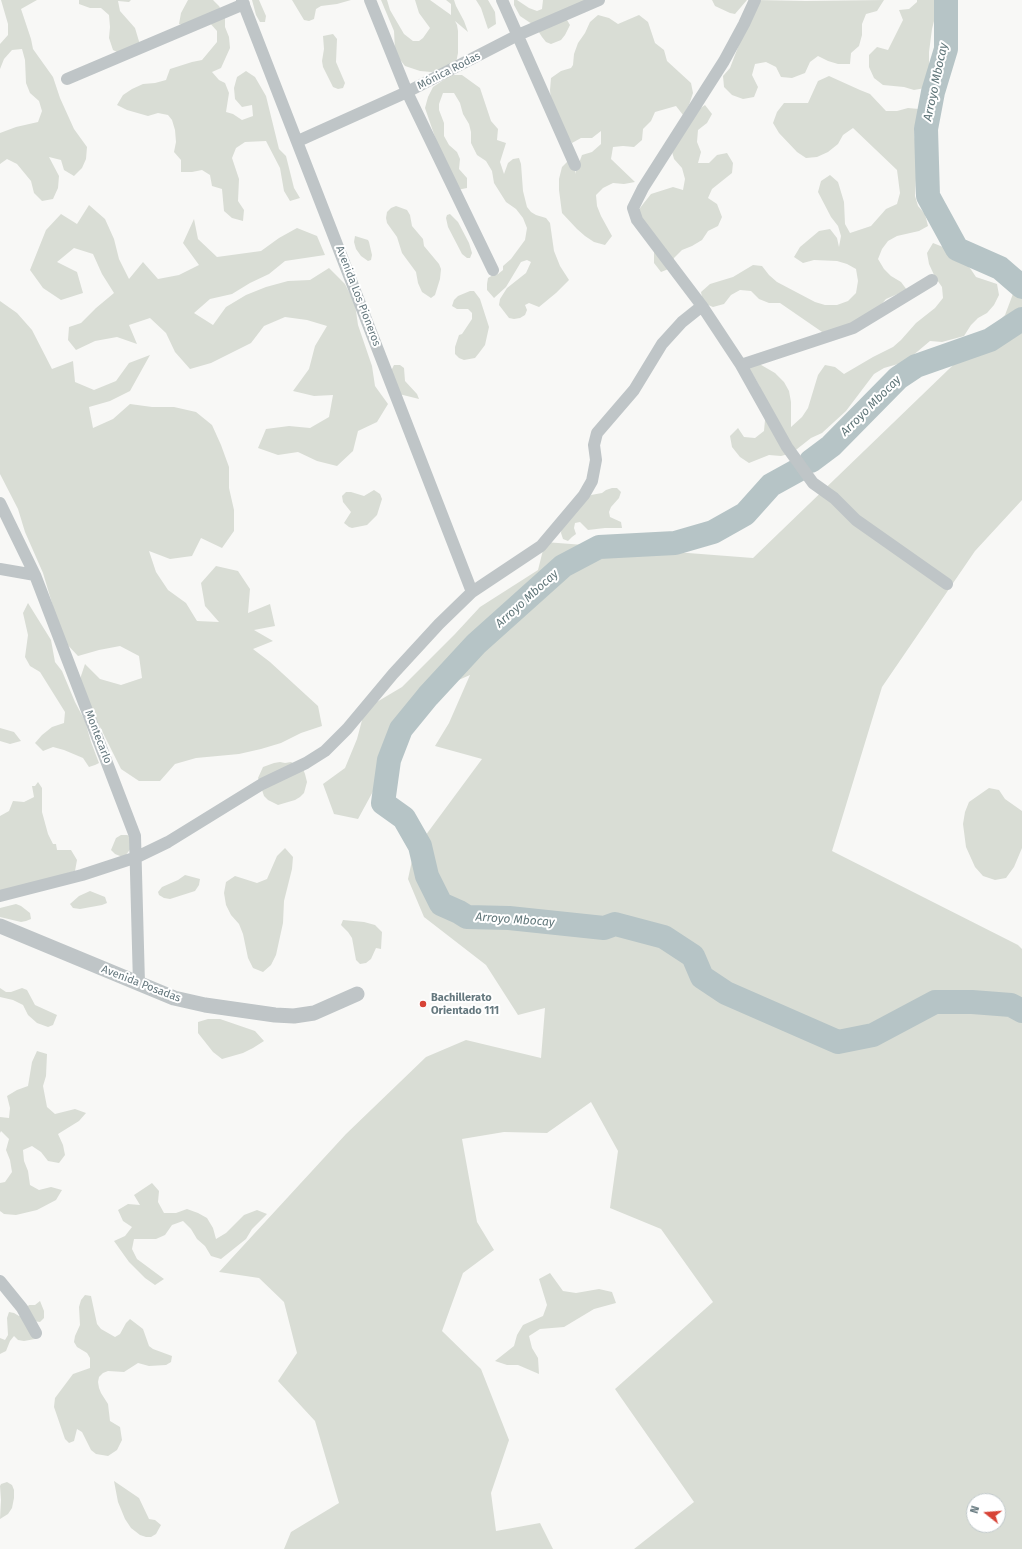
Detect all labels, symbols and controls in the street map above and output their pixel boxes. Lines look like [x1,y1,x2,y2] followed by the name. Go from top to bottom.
[921,42,951,122] water label: Arroyo Mbocay
[415,49,483,93] street label: Mónica Rodas
[333,244,383,348] street label: Avenida Los Pioneros
[838,373,904,439] water label: Arroyo Mbocay
[493,567,561,631] water label: Arroyo Mbocay
[82,708,114,766] street label: Montecarlo
[475,910,555,930] water label: Arroyo Mbocay
[100,963,182,1005] street label: Avenida Posadas
[431,991,499,1017] place label: Bachillerato Orientado 111
[418,999,428,1009] marker: Bachillerato Orientado 111
[966,1493,1006,1533] north arrow
[968,1504,982,1515] text: N

